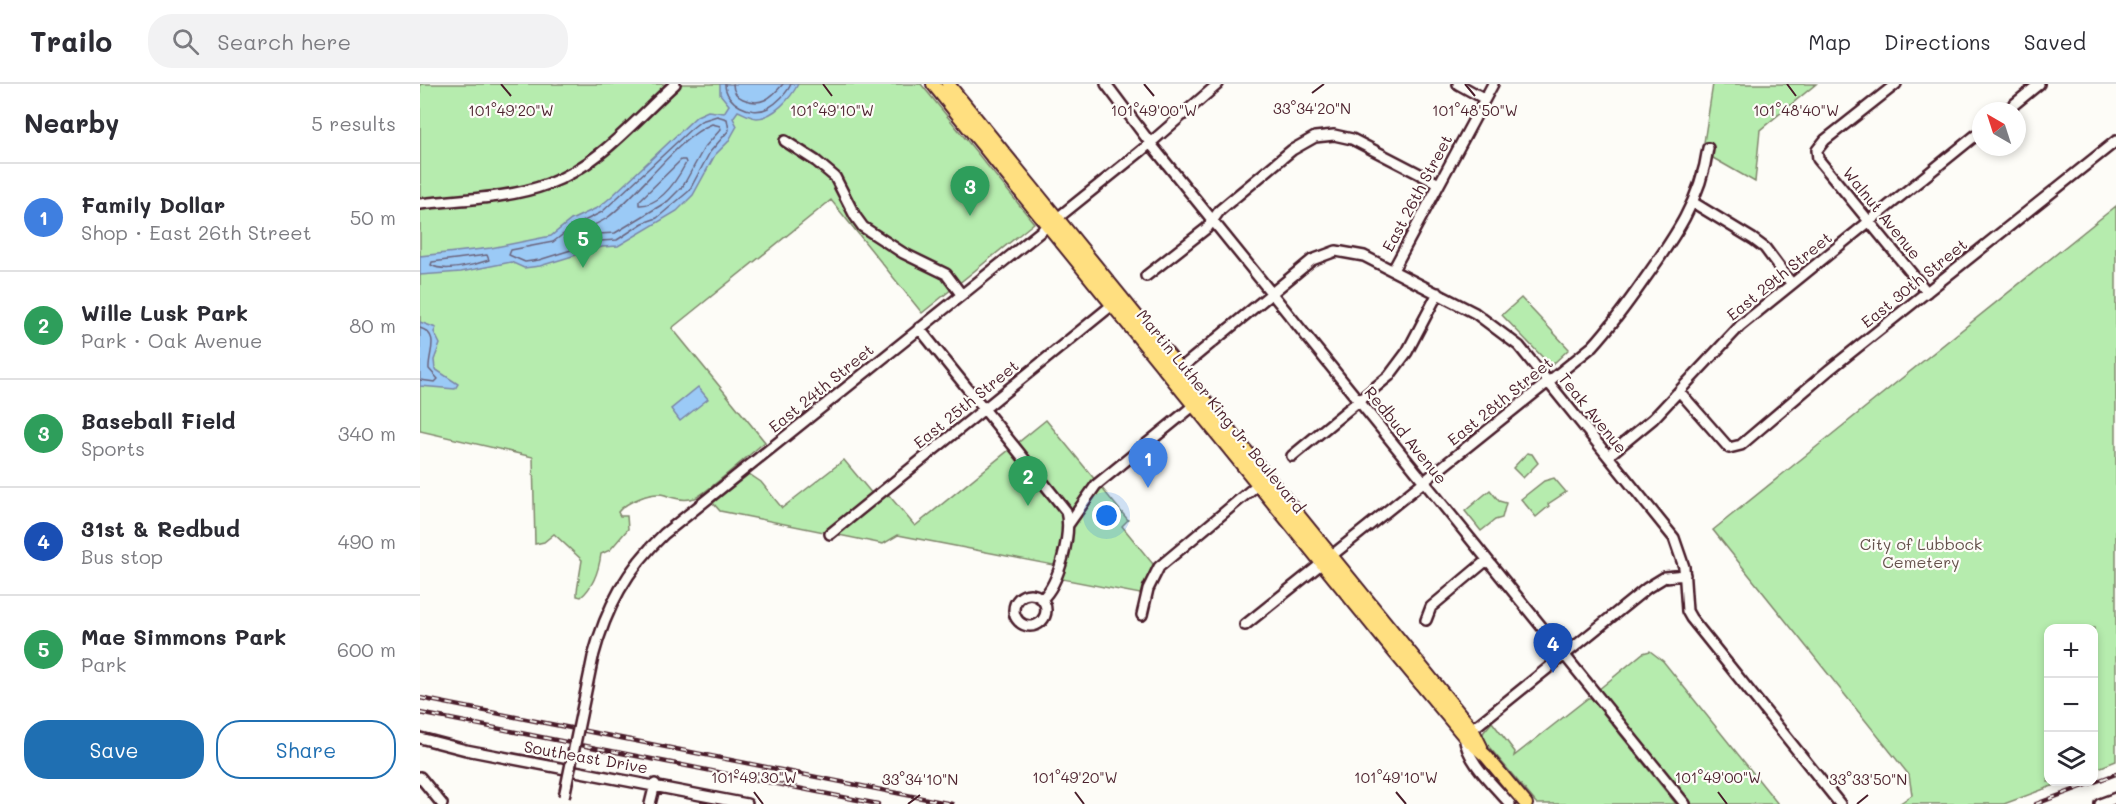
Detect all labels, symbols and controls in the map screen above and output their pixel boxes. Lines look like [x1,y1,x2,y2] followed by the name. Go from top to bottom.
[148,14,568,68] search box
[30,23,112,59] text: Trailo
[169,25,202,58] icon: search
[217,27,351,56] text: Search here
[1808,28,1851,55] text: Map
[1884,28,1991,55] text: Directions
[2024,28,2086,55] text: Saved
[1273,98,1351,118] text: 33°34'20"N
[468,100,554,120] text: 101°49'20"W
[790,100,874,120] text: 101°49'10"W
[1111,100,1197,120] text: 101°49'00"W
[1432,100,1518,120] text: 101°48'50"W
[1753,100,1839,120] text: 101°48'40"W
[1972,102,2026,156] north arrow
[24,106,119,140] text: Nearby
[311,110,396,136] text: 5 results
[1377,131,1456,255] street label: East 26th Street
[1839,162,1926,263] street label: Walnut Avenue
[950,166,990,216] pin: 3
[81,190,225,219] text: Family Dollar
[39,204,48,230] text: 1
[350,204,396,230] text: 50 m
[564,218,602,268] pin: 5
[81,219,311,245] text: Shop · East 26th Street
[1722,227,1836,325] street label: East 29th Street
[1856,233,1971,332] street label: East 30th Street
[81,298,248,327] text: Wille Lusk Park
[1133,305,1310,517] street label: Martin Luther King Jr. Boulevard
[38,312,49,338] text: 2
[349,312,396,338] text: 80 m
[81,327,262,353] text: Park · Oak Avenue
[764,339,878,437] street label: East 24th Street
[1443,352,1557,450] street label: East 28th Street
[909,355,1023,453] street label: East 25th Street
[1554,368,1632,457] street label: Teak Avenue
[1361,381,1452,488] street label: Redbud Avenue
[81,406,235,435] text: Baseball Field
[38,420,50,446] text: 3
[338,420,396,446] text: 340 m
[81,435,145,461] text: Sports
[1128,438,1168,488] pin: 1
[1008,456,1048,506] pin: 2
[1092,501,1121,530] your location
[81,514,240,543] text: 31st & Redbud
[37,528,50,554] text: 4
[338,528,396,554] text: 490 m
[1860,533,1982,572] park label: City of Lubbock Cemetery
[81,543,163,569] text: Bus stop
[81,622,286,651] text: Mae Simmons Park
[1534,624,1572,673] pin: 4
[2044,624,2098,786] map controls
[2044,624,2098,678] button: +
[38,636,49,662] text: 5
[337,636,396,662] text: 600 m
[81,651,126,677] text: Park
[2044,678,2098,732] button: −
[24,720,204,779] button: Save
[216,720,396,779] button: Share
[2044,732,2098,786] button: layers
[523,735,650,778] street label: Southeast Drive
[711,767,797,787] text: 101°49'30"W
[1032,767,1118,787] text: 101°49'20"W
[1354,767,1438,787] text: 101°49'10"W
[1675,767,1761,787] text: 101°49'00"W
[882,769,958,789] text: 33°34'10"N
[1829,769,1907,789] text: 33°33'50"N

